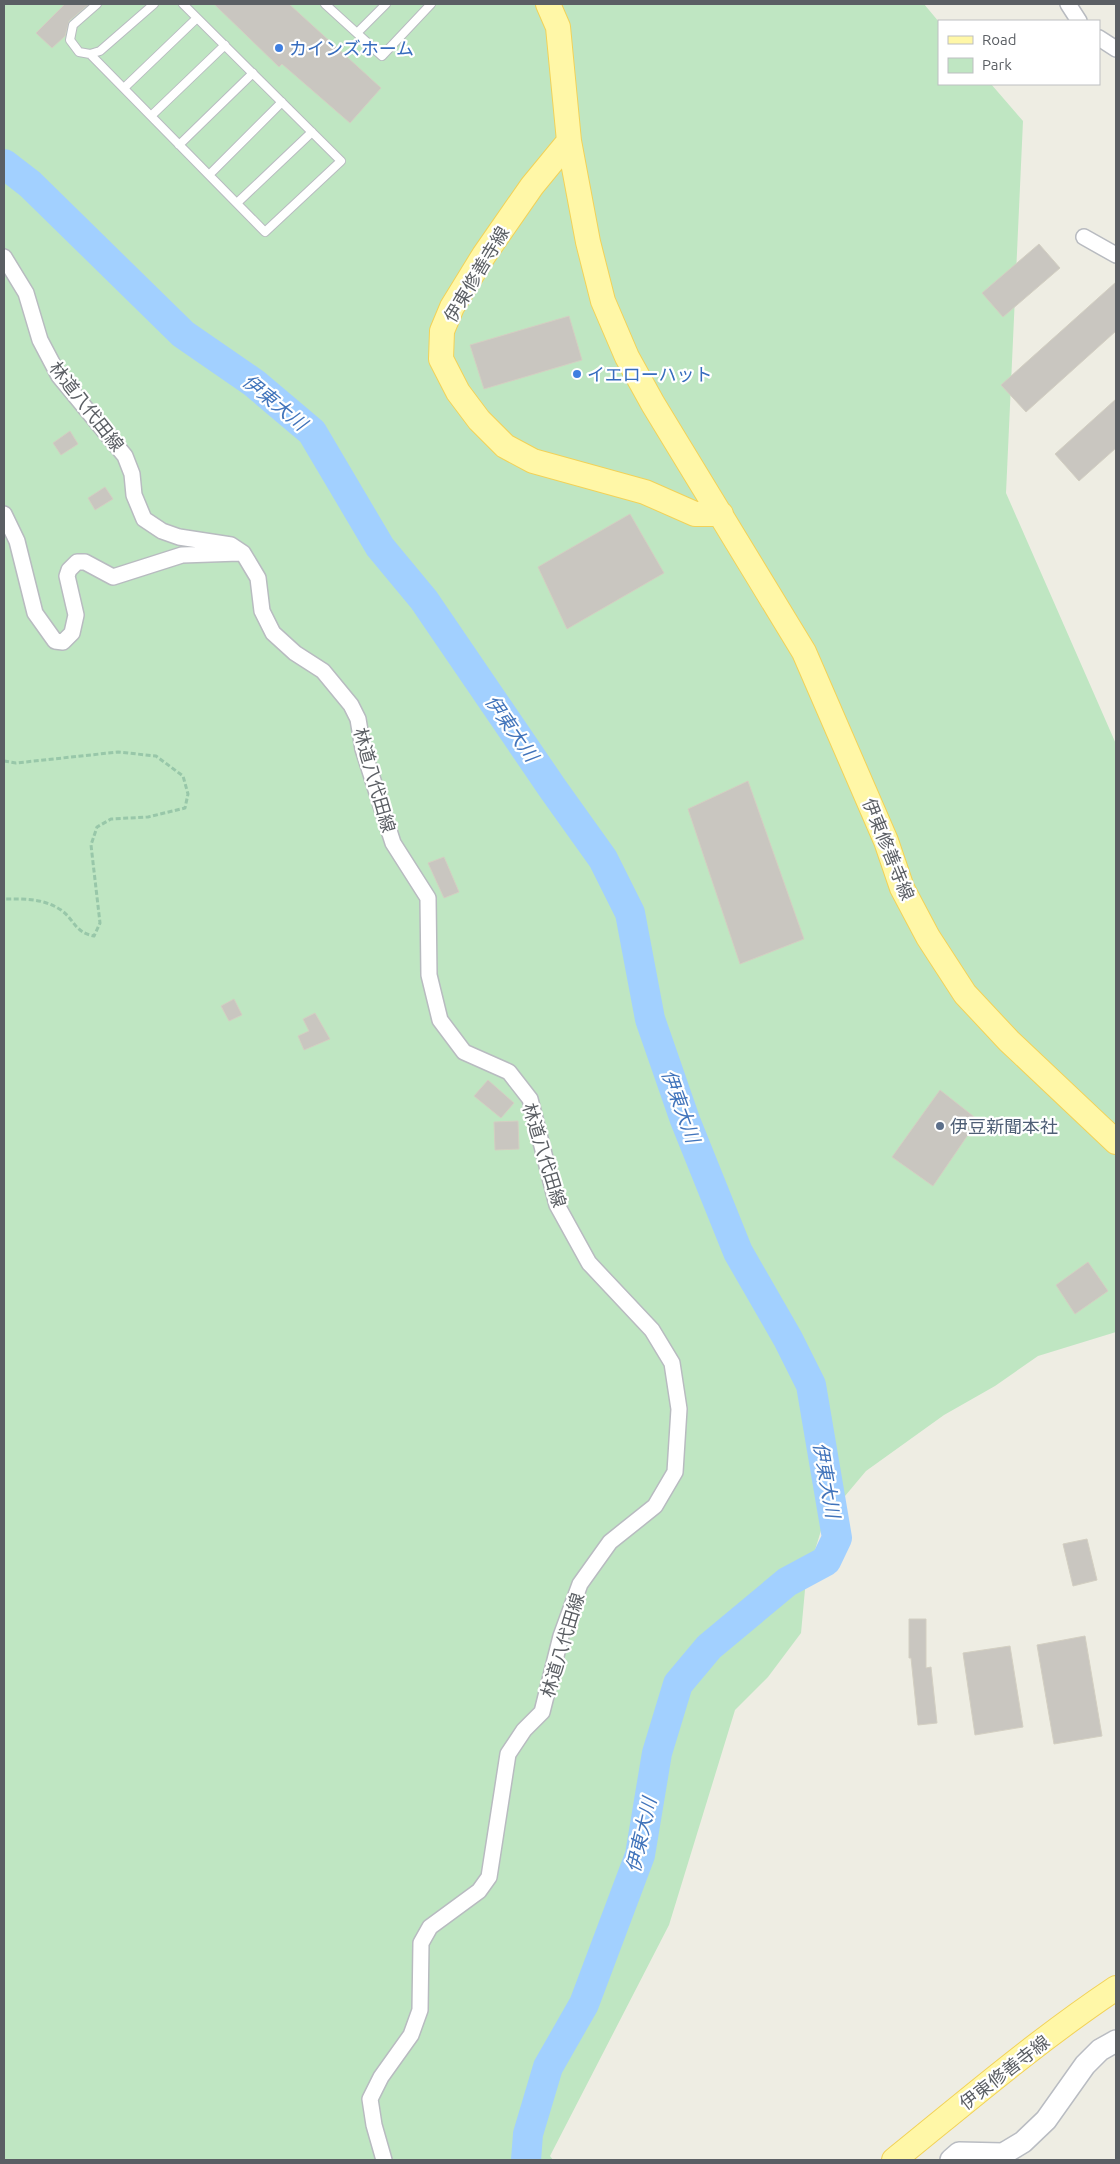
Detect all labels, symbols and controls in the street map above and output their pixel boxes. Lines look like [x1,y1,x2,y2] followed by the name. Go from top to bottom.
[938,20,1100,85] legend
[982,31,1017,48] text: Road
[289,38,414,58] place label: カインズホーム
[273,42,285,54] marker: カインズホーム
[982,56,1012,73] text: Park
[440,223,512,325] street label: 伊東修善寺線
[46,357,128,455] street label: 林道八代田線
[587,364,712,384] place label: イエローハット
[571,368,583,380] marker: イエローハット
[239,370,313,436] water label: 伊東大川
[481,691,544,767] water label: 伊東大川
[351,725,399,835] street label: 林道八代田線
[859,795,919,903] street label: 伊東修善寺線
[658,1067,705,1147] water label: 伊東大川
[520,1100,570,1210] street label: 林道八代田線
[950,1116,1058,1136] place label: 伊豆新聞本社
[934,1120,946,1132] marker: 伊豆新聞本社
[810,1441,845,1521] water label: 伊東大川
[537,1590,587,1700] street label: 林道八代田線
[622,1794,661,1875] water label: 伊東大川
[955,2031,1053,2113] street label: 伊東修善寺線

